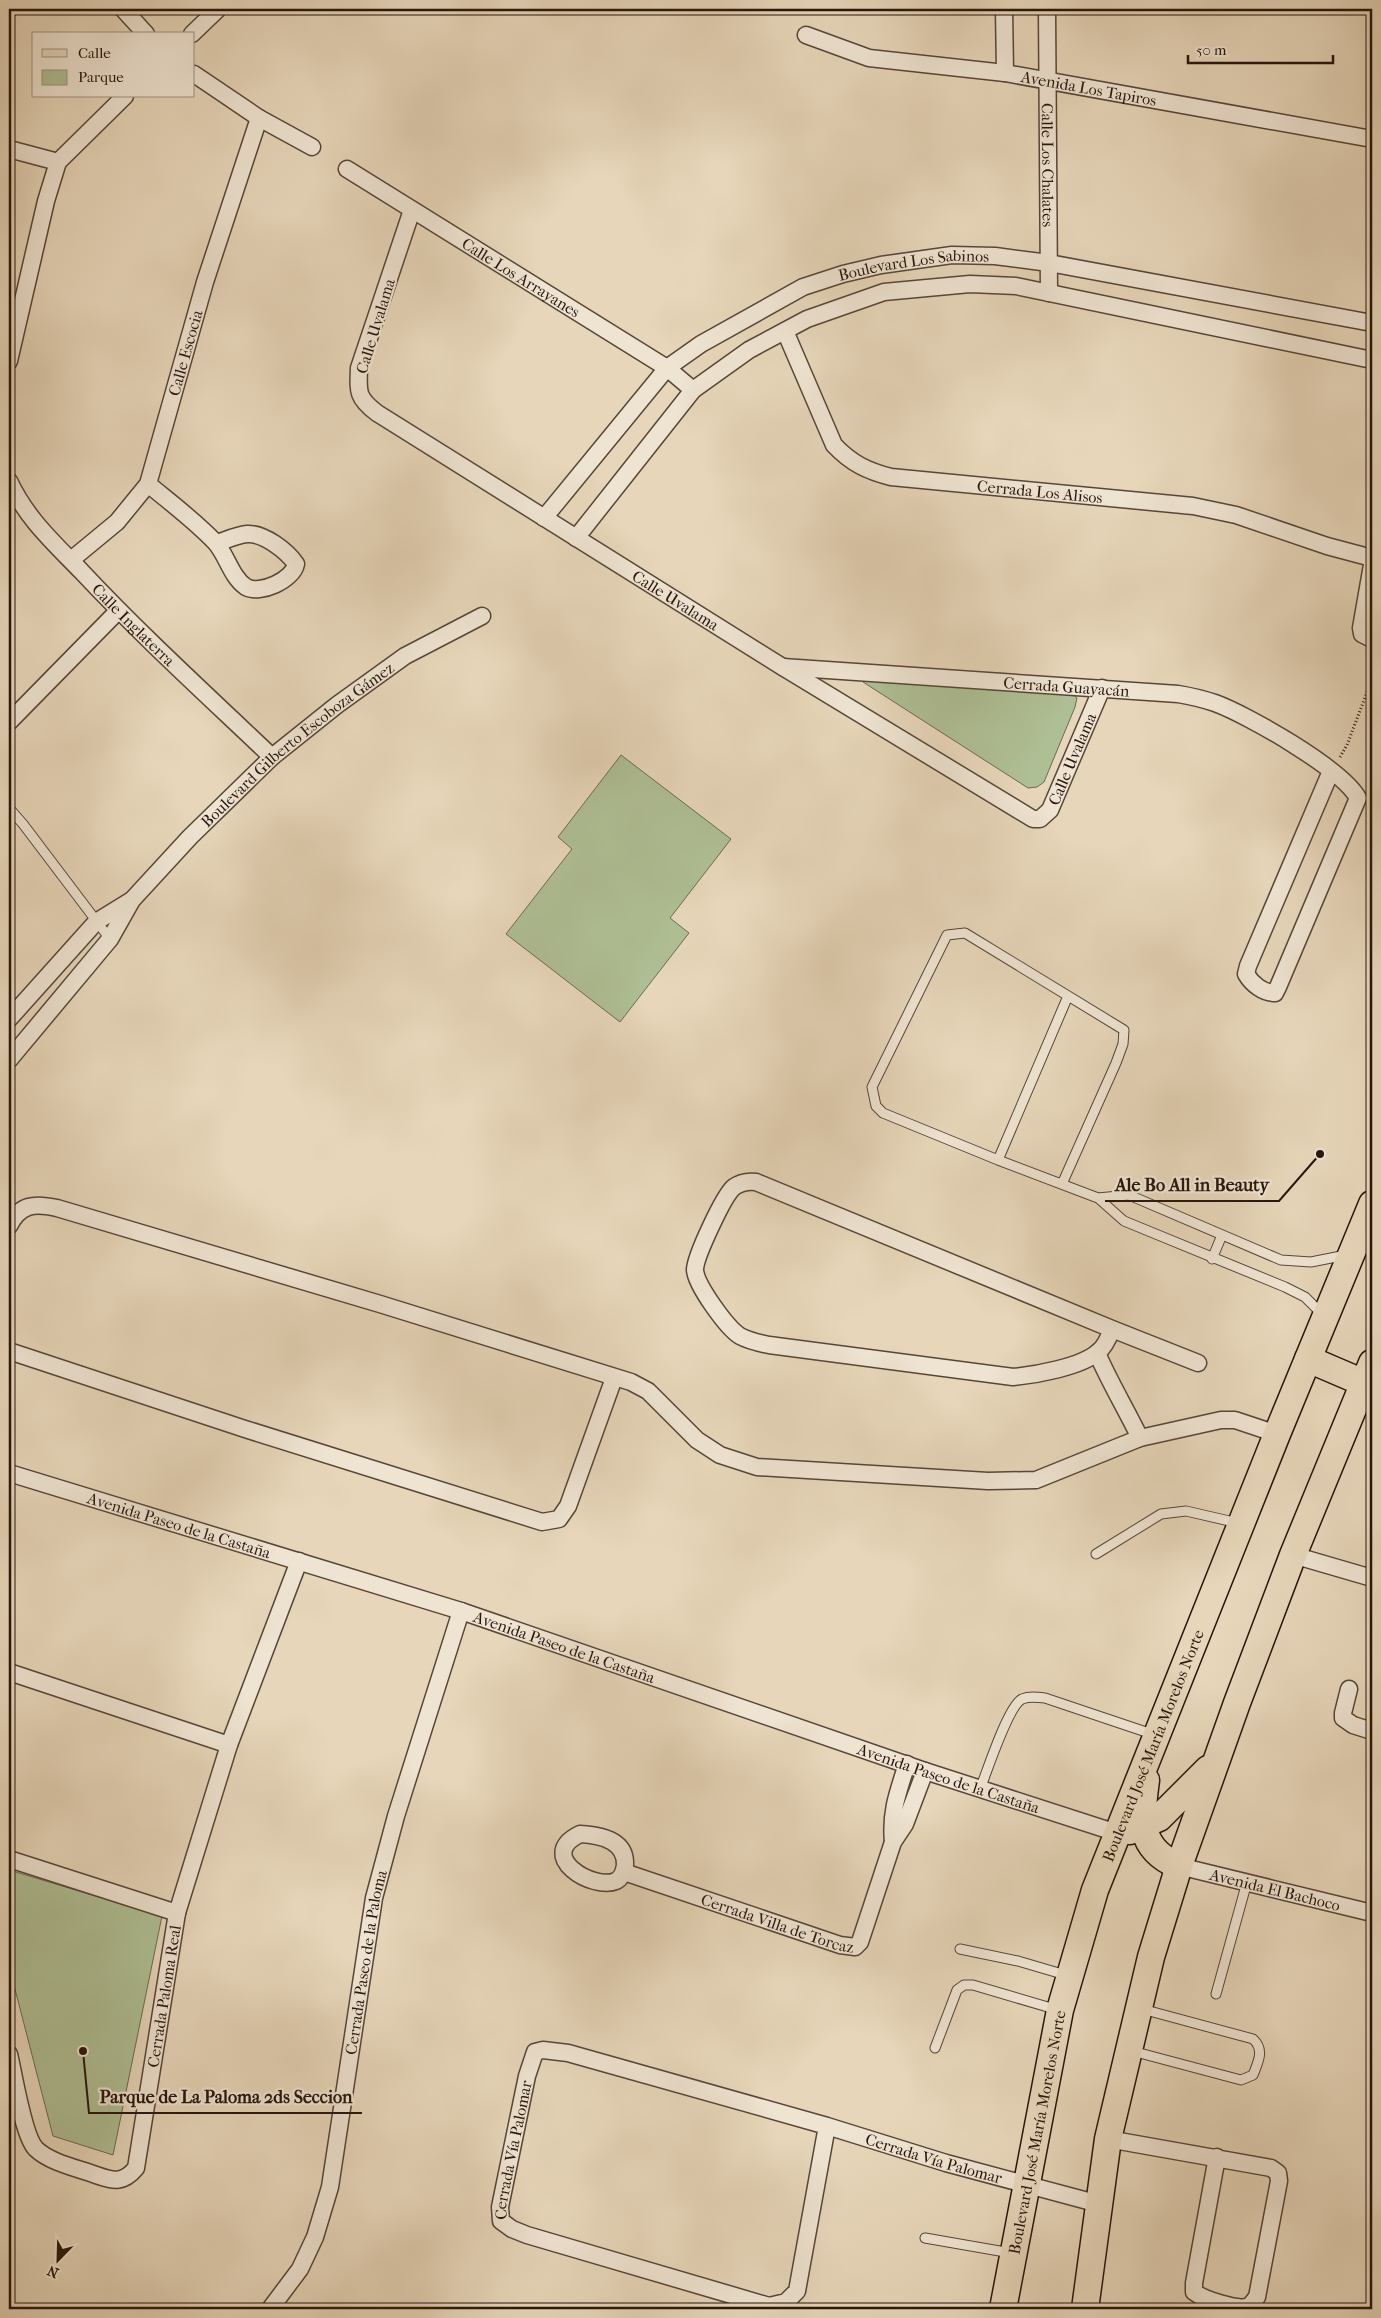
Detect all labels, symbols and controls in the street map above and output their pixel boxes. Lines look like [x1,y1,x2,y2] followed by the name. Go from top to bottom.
[32,32,195,98] legend
[1188,32,1334,64] scale bar
[1196,41,1227,59] text: 50 m
[78,44,111,62] text: Calle
[1018,67,1158,110] street label: Avenida Los Tapiros
[78,68,124,86] text: Parque
[1038,103,1058,227] street label: Calle Los Chalates
[458,234,583,322] street label: Calle Los Arrayanes
[836,246,989,285] street label: Boulevard Los Sabinos
[352,276,399,376] street label: Calle Uvalama
[164,307,207,398] street label: Calle Escocia
[976,476,1104,507] street label: Cerrada Los Alisos
[629,566,723,635] street label: Calle Uvalama
[88,580,179,670] street label: Calle Inglaterra
[197,658,398,831] street label: Boulevard Gilberto Escoboza Gámez
[1003,673,1131,701] street label: Cerrada Guayacán
[1044,710,1100,808] street label: Calle Uvalama
[1105,1168,1279,1201] callout: Ale Bo All in Beauty
[1114,1175,1270,1196] text: Ale Bo All in Beauty
[84,1488,274,1563] street label: Avenida Paseo de la Castaña
[470,1607,658,1687] street label: Avenida Paseo de la Castaña
[1098,1627,1208,1864] street label: Boulevard José María Morelos Norte
[854,1739,1042,1818] street label: Avenida Paseo de la Castaña
[1207,1865,1342,1915] street label: Avenida El Bachoco
[341,1867,391,2056] street label: Cerrada Paseo de la Paloma
[699,1890,855,1957] street label: Cerrada Villa de Torcaz
[143,1923,185,2069] street label: Cerrada Paloma Real
[1005,2008,1070,2256] street label: Boulevard José María Morelos Norte
[491,2079,536,2220] street label: Cerrada Vía Palomar
[89,2080,362,2113] callout: Parque de La Paloma 2ds Seccion
[100,2087,353,2108] text: Parque de La Paloma 2ds Seccion
[863,2130,1004,2188] street label: Cerrada Vía Palomar
[32,2236,82,2286] north arrow
[45,2261,61,2281] text: N

